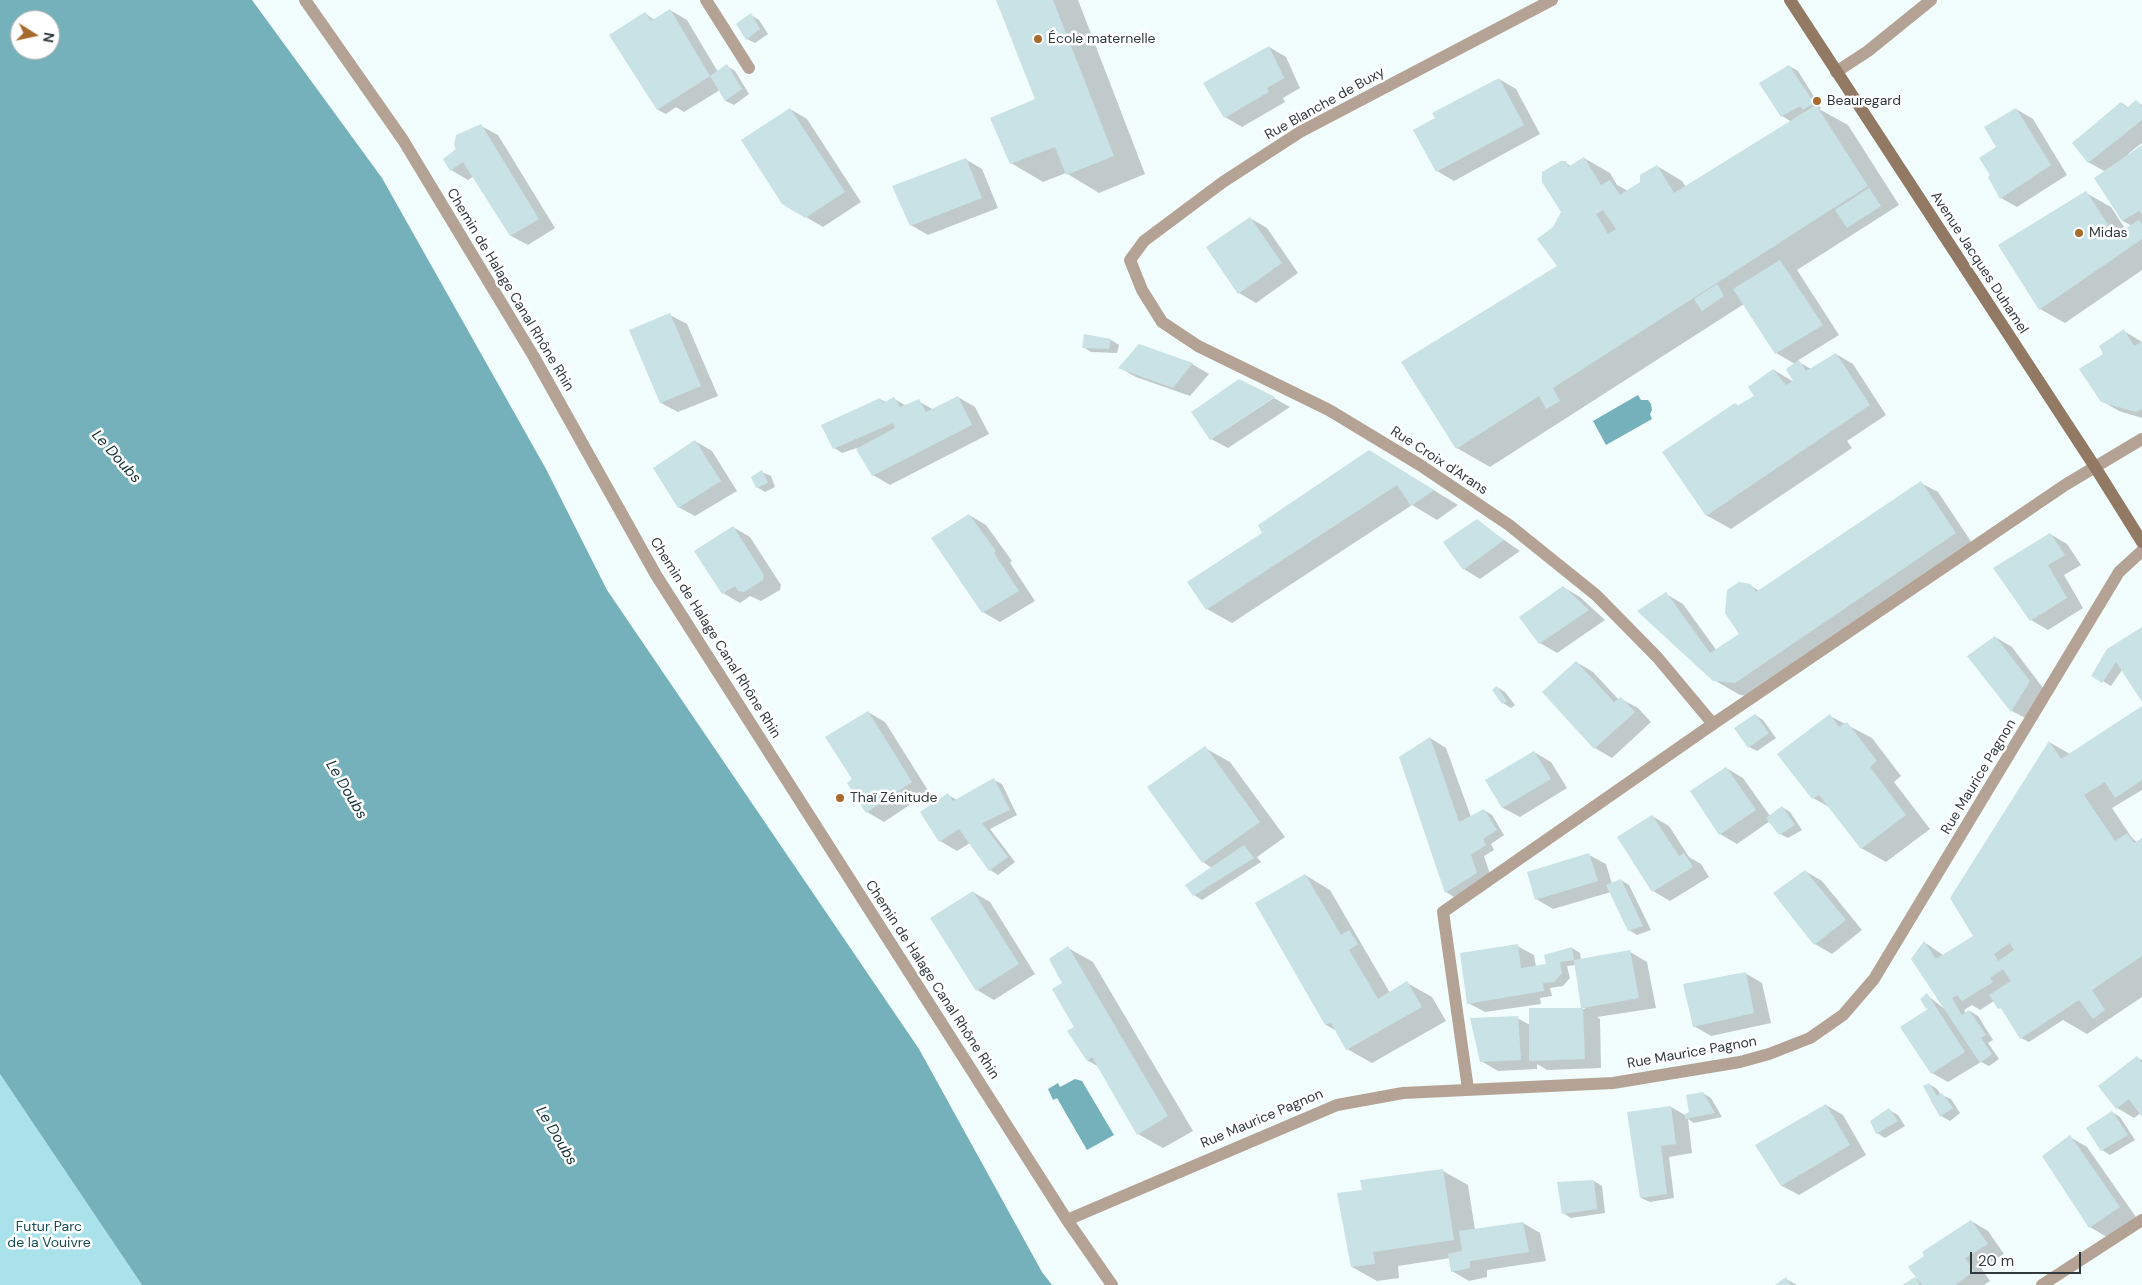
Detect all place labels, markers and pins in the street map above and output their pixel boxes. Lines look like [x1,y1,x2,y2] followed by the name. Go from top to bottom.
[1048,31,1156,47] place label: École maternelle
[1032,33,1044,45] marker: École maternelle
[1827,93,1901,109] place label: Beauregard
[1811,95,1823,107] marker: Beauregard
[2089,225,2128,241] place label: Midas
[2073,227,2085,239] marker: Midas
[850,790,938,806] place label: Thaï Zénitude
[834,792,846,804] marker: Thaï Zénitude

